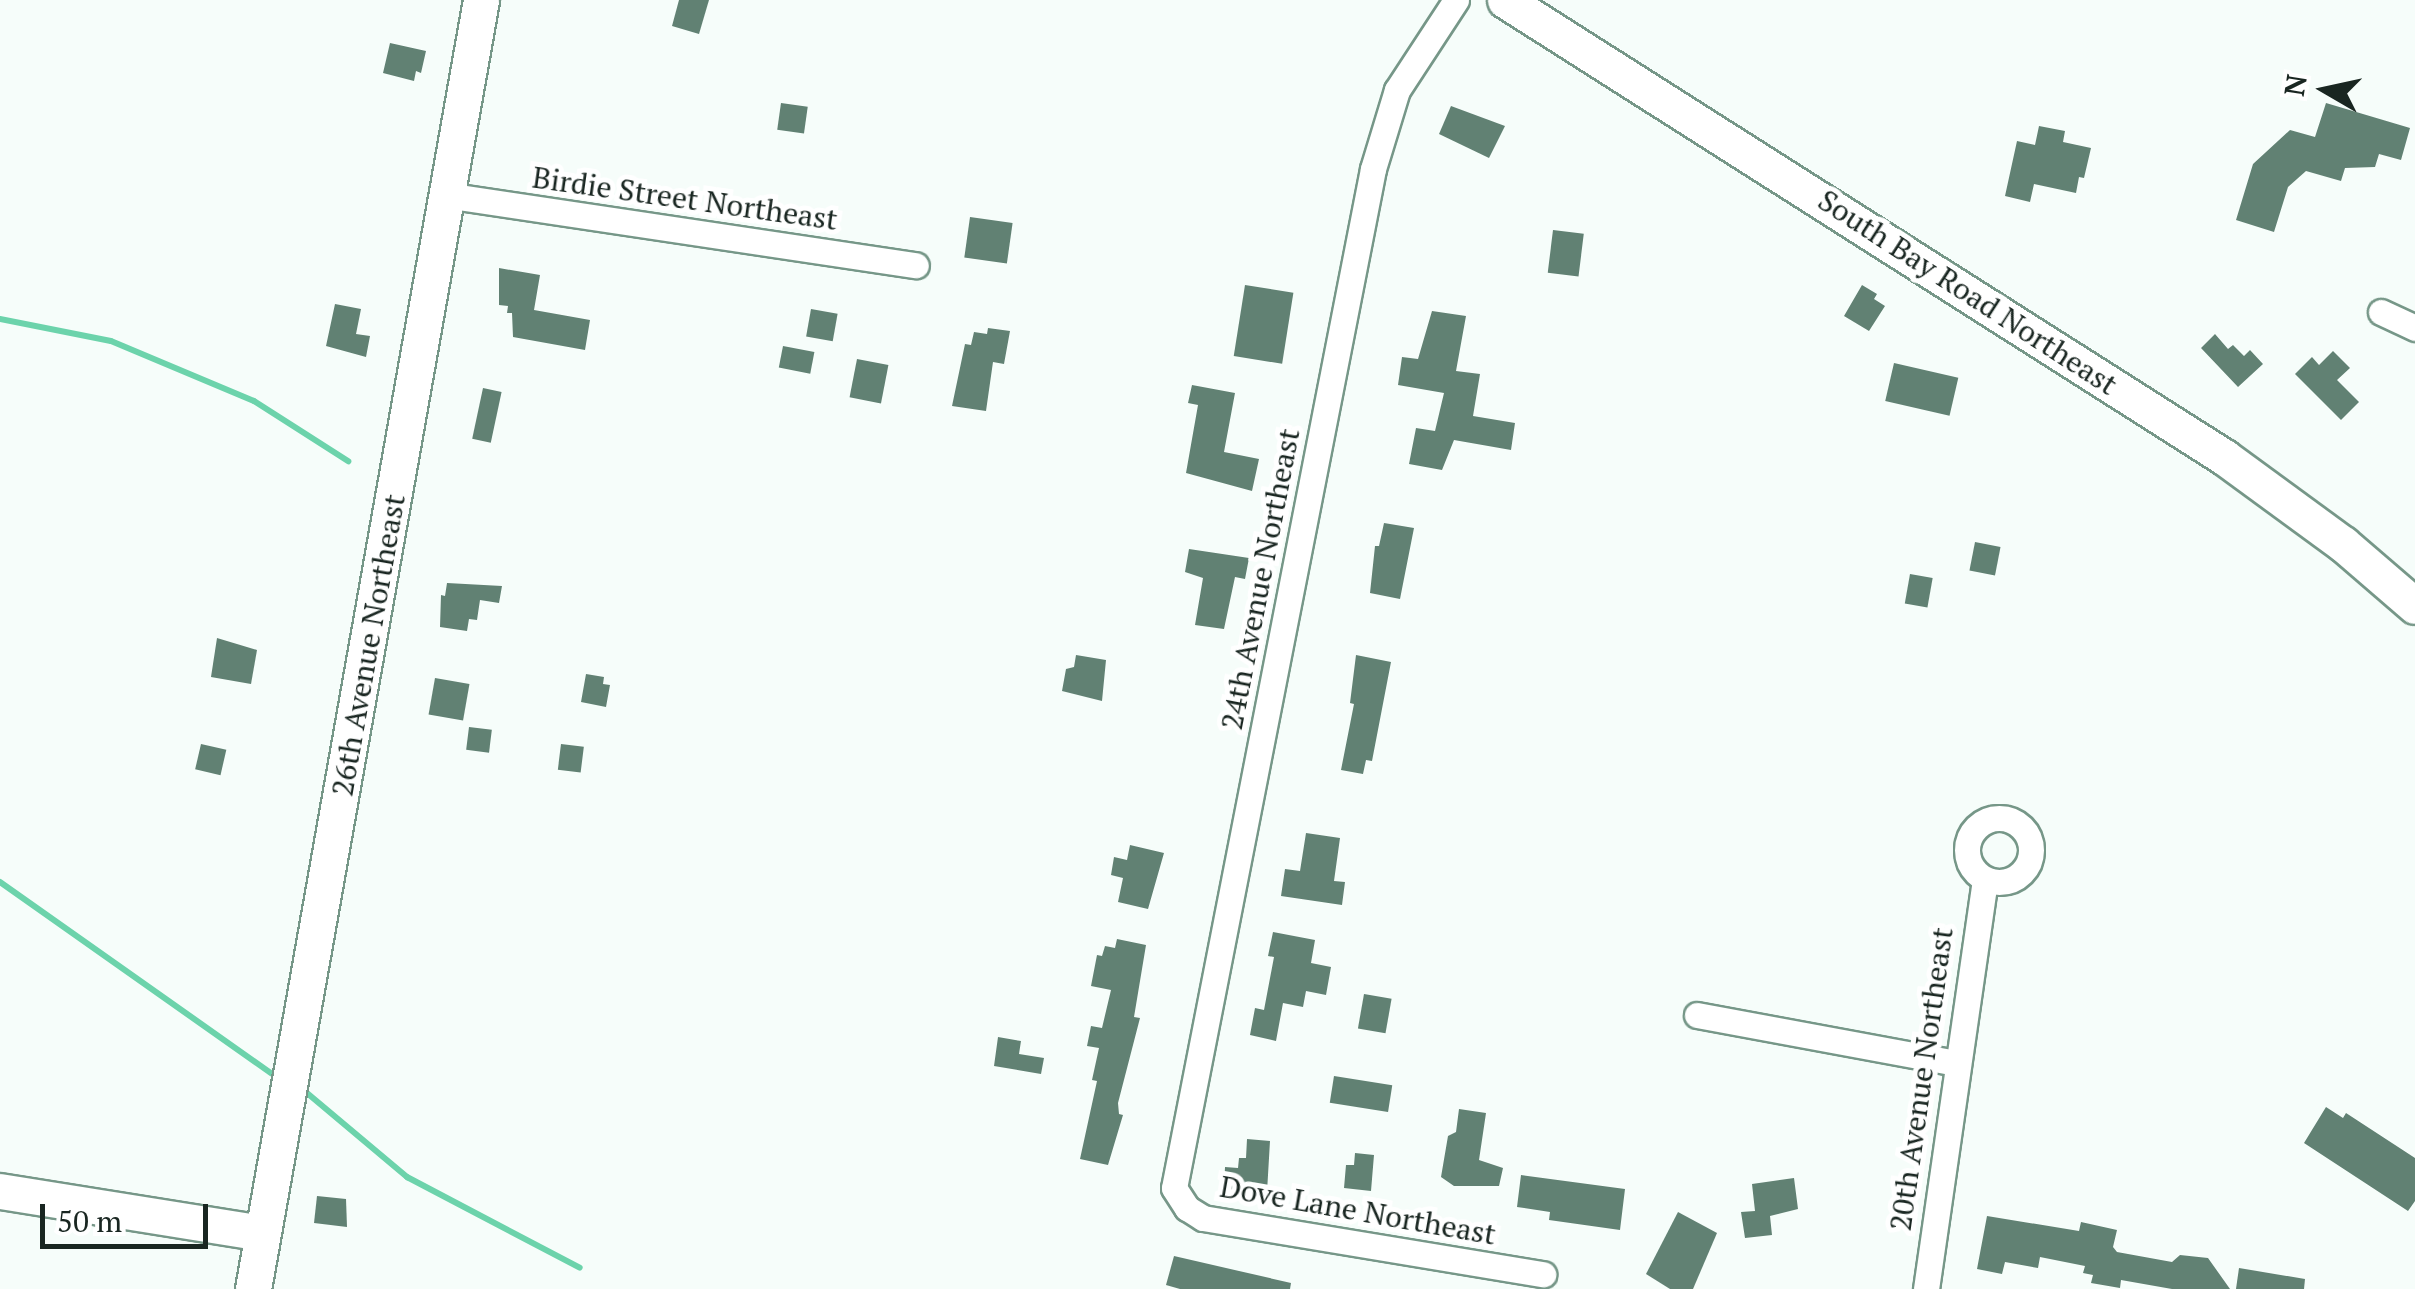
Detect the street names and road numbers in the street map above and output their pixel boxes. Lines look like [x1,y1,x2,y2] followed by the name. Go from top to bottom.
[530,159,840,237] street label: Birdie Street Northeast
[1812,182,2124,402] street label: South Bay Road Northeast
[1213,425,1307,733] street label: 24th Avenue Northeast
[324,491,412,799] street label: 26th Avenue Northeast
[1882,925,1960,1233] street label: 20th Avenue Northeast
[1217,1168,1499,1252] street label: Dove Lane Northeast

